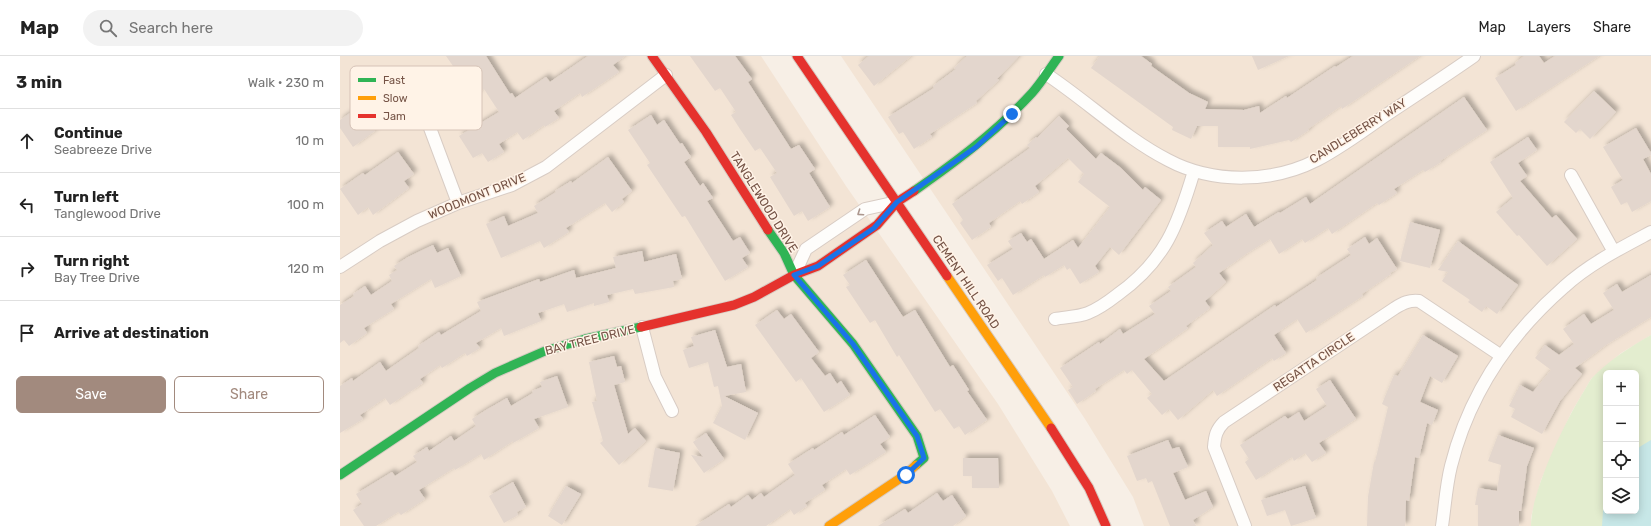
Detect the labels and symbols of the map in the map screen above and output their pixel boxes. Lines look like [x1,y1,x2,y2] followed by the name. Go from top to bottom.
[350,66,482,130] legend
[383,74,406,87] text: Fast
[383,92,408,105] text: Slow
[1307,95,1409,167] street label: CANDLEBERRY WAY
[1003,105,1021,123] route end
[383,110,406,123] text: Jam
[727,149,801,255] street label: TANGLEWOOD DRIVE
[426,170,528,222] street label: WOODMONT DRIVE
[857,208,864,215] one-way arrow
[929,232,1003,332] street label: CEMENT HILL ROAD
[544,322,636,358] street label: BAY TREE DRIVE
[1271,330,1357,394] street label: REGATTA CIRCLE
[897,466,915,484] route start

